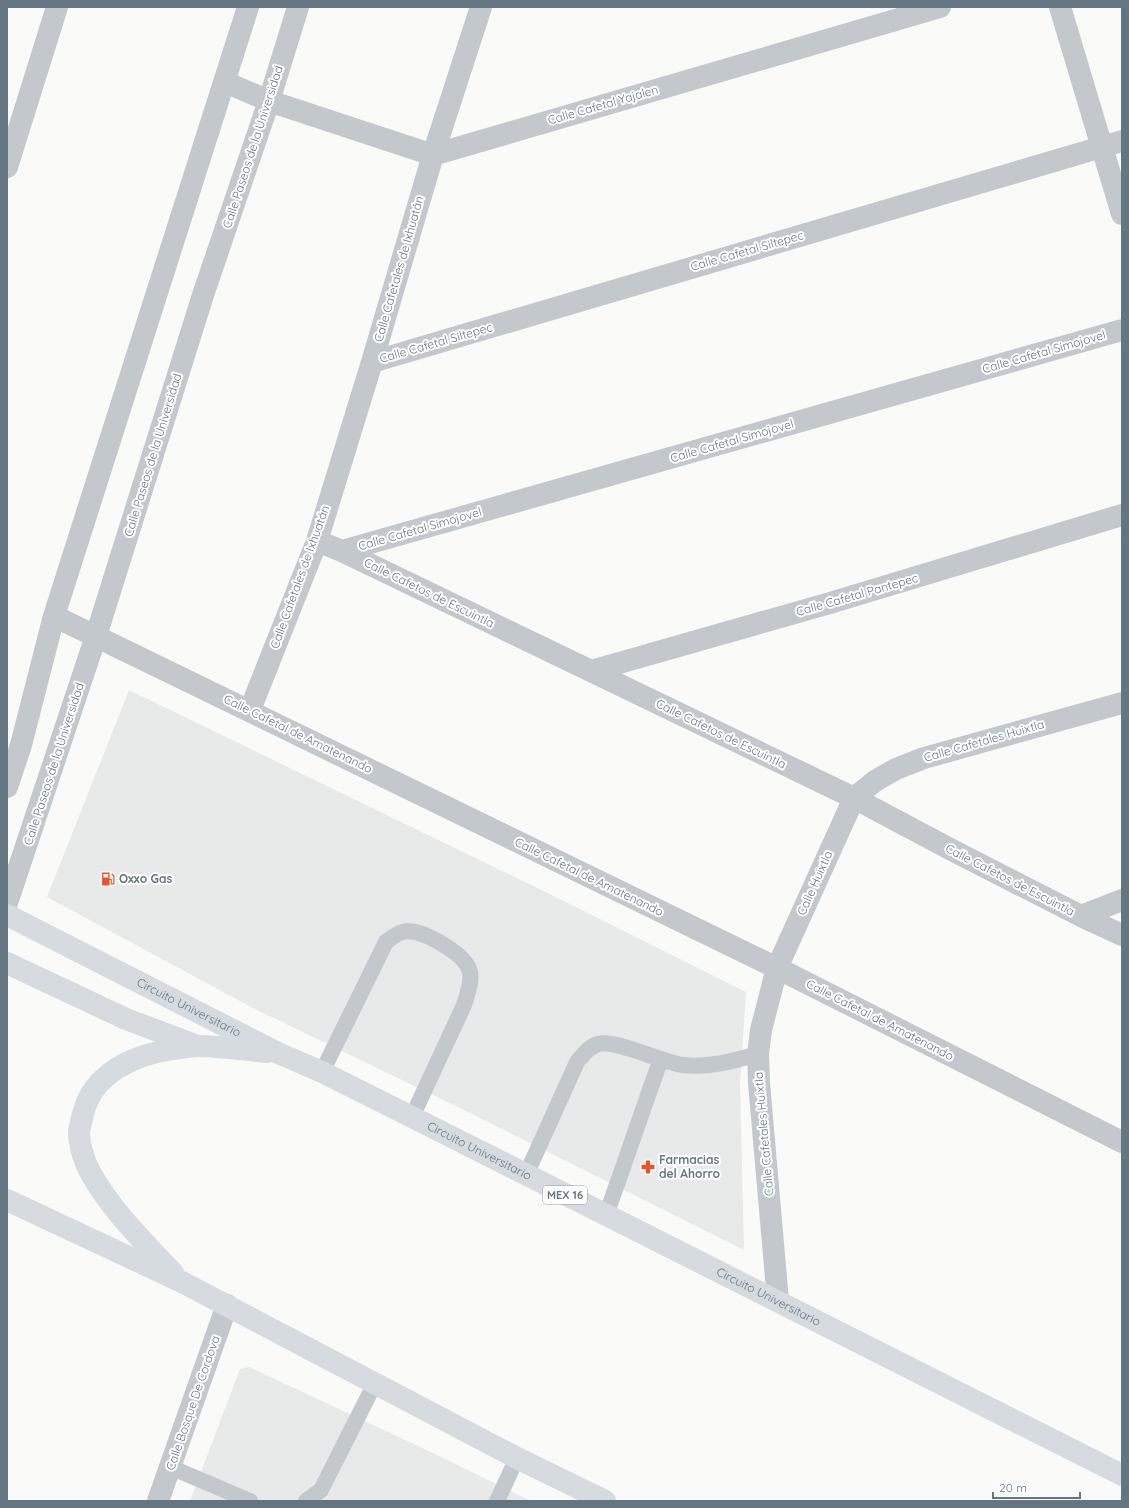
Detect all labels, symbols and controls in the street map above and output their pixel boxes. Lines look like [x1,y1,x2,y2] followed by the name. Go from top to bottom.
[219,64,286,230] street label: Calle Paseos de la Universidad
[546,82,660,127] street label: Calle Cafetal Yajalen
[370,194,427,344] street label: Calle Cafetales de Ixhuatán
[689,227,805,274] street label: Calle Cafetal Siltepec
[378,319,494,366] street label: Calle Cafetal Siltepec
[981,327,1107,376] street label: Calle Cafetal Simojovel
[121,371,185,538] street label: Calle Paseos de la Universidad
[669,416,795,465] street label: Calle Cafetal Simojovel
[267,503,332,650] street label: Calle Cafetales de Ixhuatán
[357,504,483,553] street label: Calle Cafetal Simojovel
[362,554,497,631] street label: Calle Cafetos de Escuintla
[794,570,920,619] street label: Calle Cafetal Pantepec
[20,681,87,847] street label: Calle Paseos de la Universidad
[221,691,375,776] street label: Calle Cafetal de Amatenando
[654,695,789,772] street label: Calle Cafetos de Escuintla
[922,716,1046,765] street label: Calle Cafetales Huixtla
[512,834,666,919] street label: Calle Cafetal de Amatenando
[943,840,1077,919] street label: Calle Cafetos de Escuintla
[794,848,835,917] street label: Calle Huixtla
[100,871,116,887] fuel station icon: Oxxo Gas
[119,871,173,886] place label: Oxxo Gas
[134,974,244,1040] street label: Circuito Universitario
[804,976,956,1063] street label: Calle Cafetal de Amatenando
[751,1071,776,1197] street label: Calle Cafetales Huixtla
[425,1118,534,1183] street label: Circuito Universitario
[659,1152,721,1181] place label: Farmacias del Ahorro
[640,1159,656,1175] pharmacy icon: Farmacias del Ahorro
[543,1186,587,1204] road number: MEX 16
[714,1264,823,1329] street label: Circuito Universitario
[162,1333,223,1472] street label: Calle Bosque De Cordova
[993,1474,1080,1500] scale bar
[999,1480,1027,1495] text: 20 m

